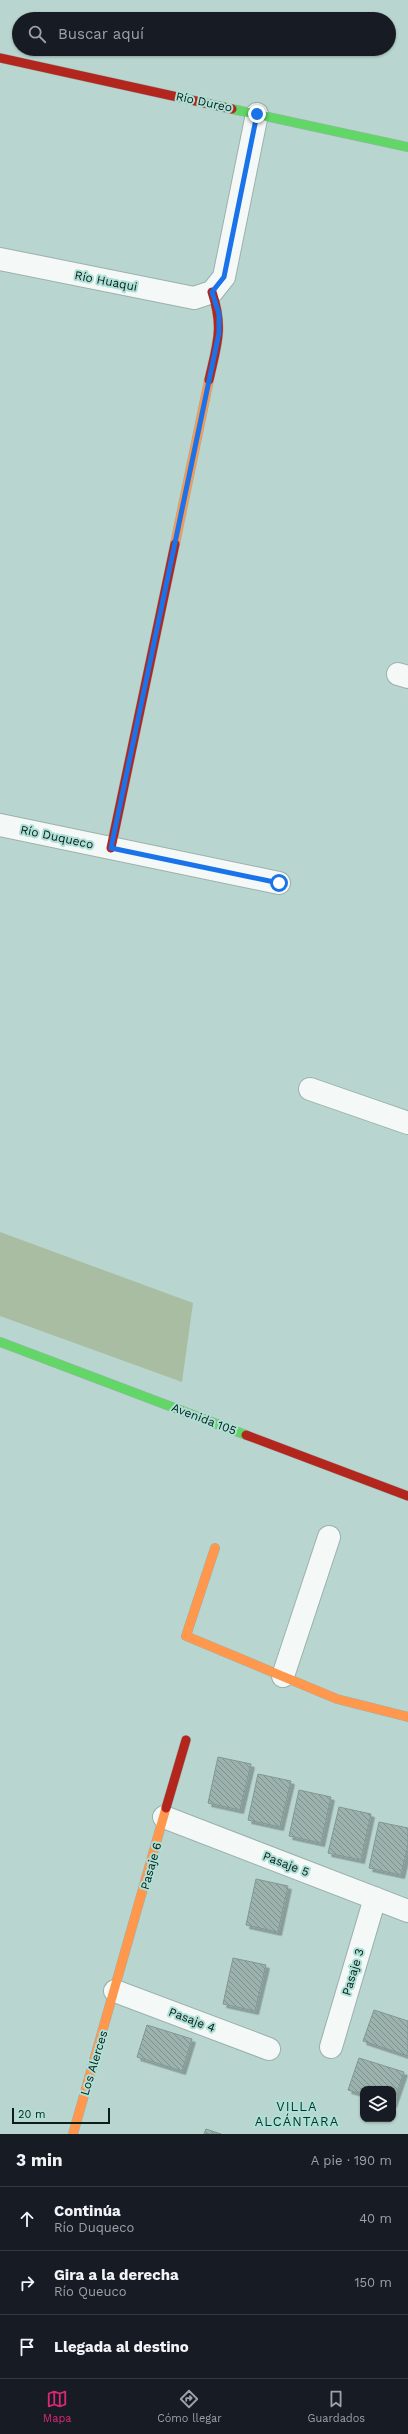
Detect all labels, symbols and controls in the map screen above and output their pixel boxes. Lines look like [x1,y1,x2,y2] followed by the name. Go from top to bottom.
[12,12,396,56] search box
[26,23,48,45] icon: search
[58,25,144,43] text: Buscar aquí
[175,89,233,115] street label: Río Dureo
[248,105,266,123] route end
[74,268,138,294] street label: Río Huaqui
[19,822,95,852] street label: Río Duqueco
[270,874,288,892] route start
[170,1400,238,1438] street label: Avenida 105
[138,1841,164,1891] street label: Pasaje 6
[261,1849,311,1879] street label: Pasaje 5
[339,1947,367,1997] street label: Pasaje 3
[167,2005,217,2035] street label: Pasaje 4
[77,2029,111,2097] street label: Los Alerces
[360,2086,396,2122] map controls
[360,2086,396,2122] button: layers
[255,2099,339,2129] district label: VILLA ALCÁNTARA
[12,2106,110,2125] scale bar
[18,2108,46,2121] text: 20 m
[16,2150,62,2170] text: 3 min
[311,2153,392,2168] text: A pie · 190 m
[54,2202,121,2220] text: Continúa
[16,2208,38,2230] icon: ahead
[359,2211,392,2226] text: 40 m
[54,2220,134,2235] text: Río Duqueco
[54,2266,179,2284] text: Gira a la derecha
[16,2272,38,2294] icon: right
[354,2275,392,2290] text: 150 m
[54,2284,127,2299] text: Río Queuco
[16,2336,38,2358] icon: arrive
[54,2338,189,2356] text: Llegada al destino
[43,2388,72,2425] tab: Mapa
[157,2388,222,2425] tab: Cómo llegar
[307,2388,365,2425] tab: Guardados

